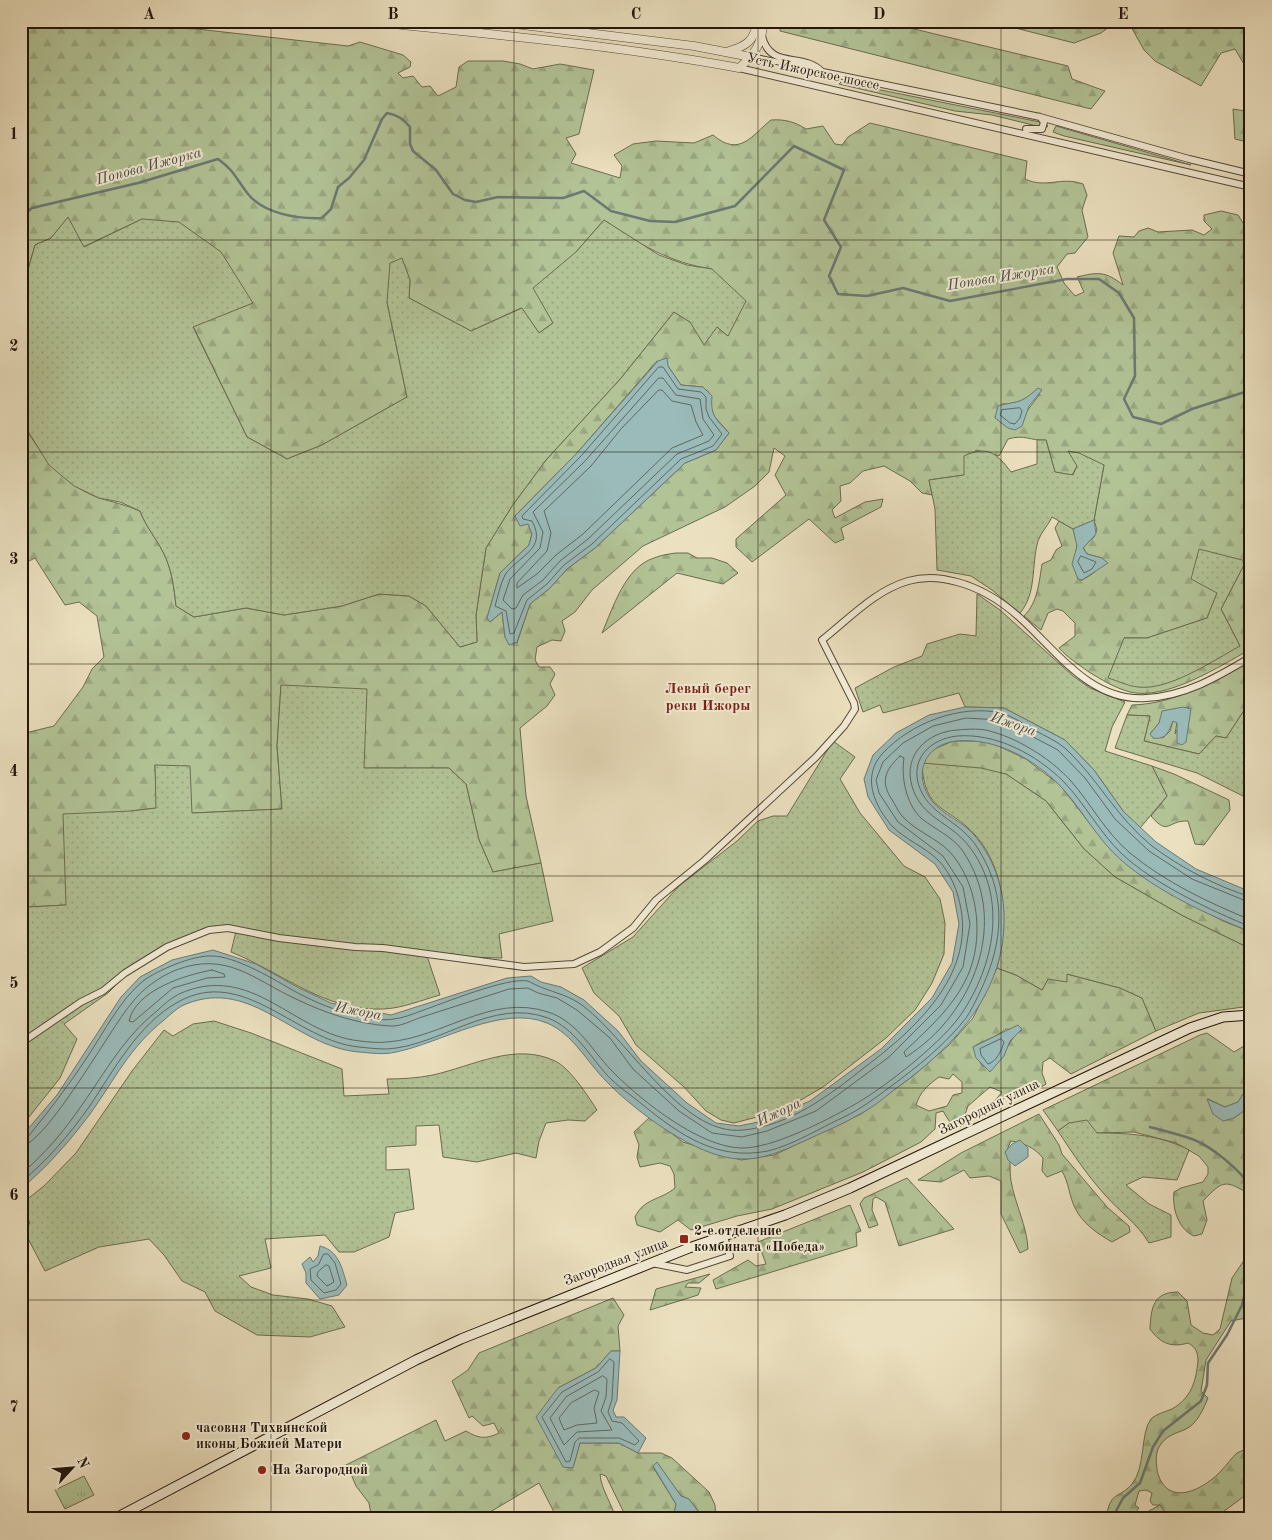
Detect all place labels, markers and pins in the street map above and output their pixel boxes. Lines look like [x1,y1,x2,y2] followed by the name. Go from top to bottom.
[694,1224,825,1254] place label: 2-е отделение комбината «Победа»
[678,1233,690,1245] marker: 2-е отделение комбината «Победа»
[196,1421,342,1451] place label: часовня Тихвинской иконы Божией Матери
[180,1430,192,1442] marker: часовня Тихвинской иконы Божией Матери
[272,1463,368,1477] place label: На Загородной
[256,1464,268,1476] marker: На Загородной

